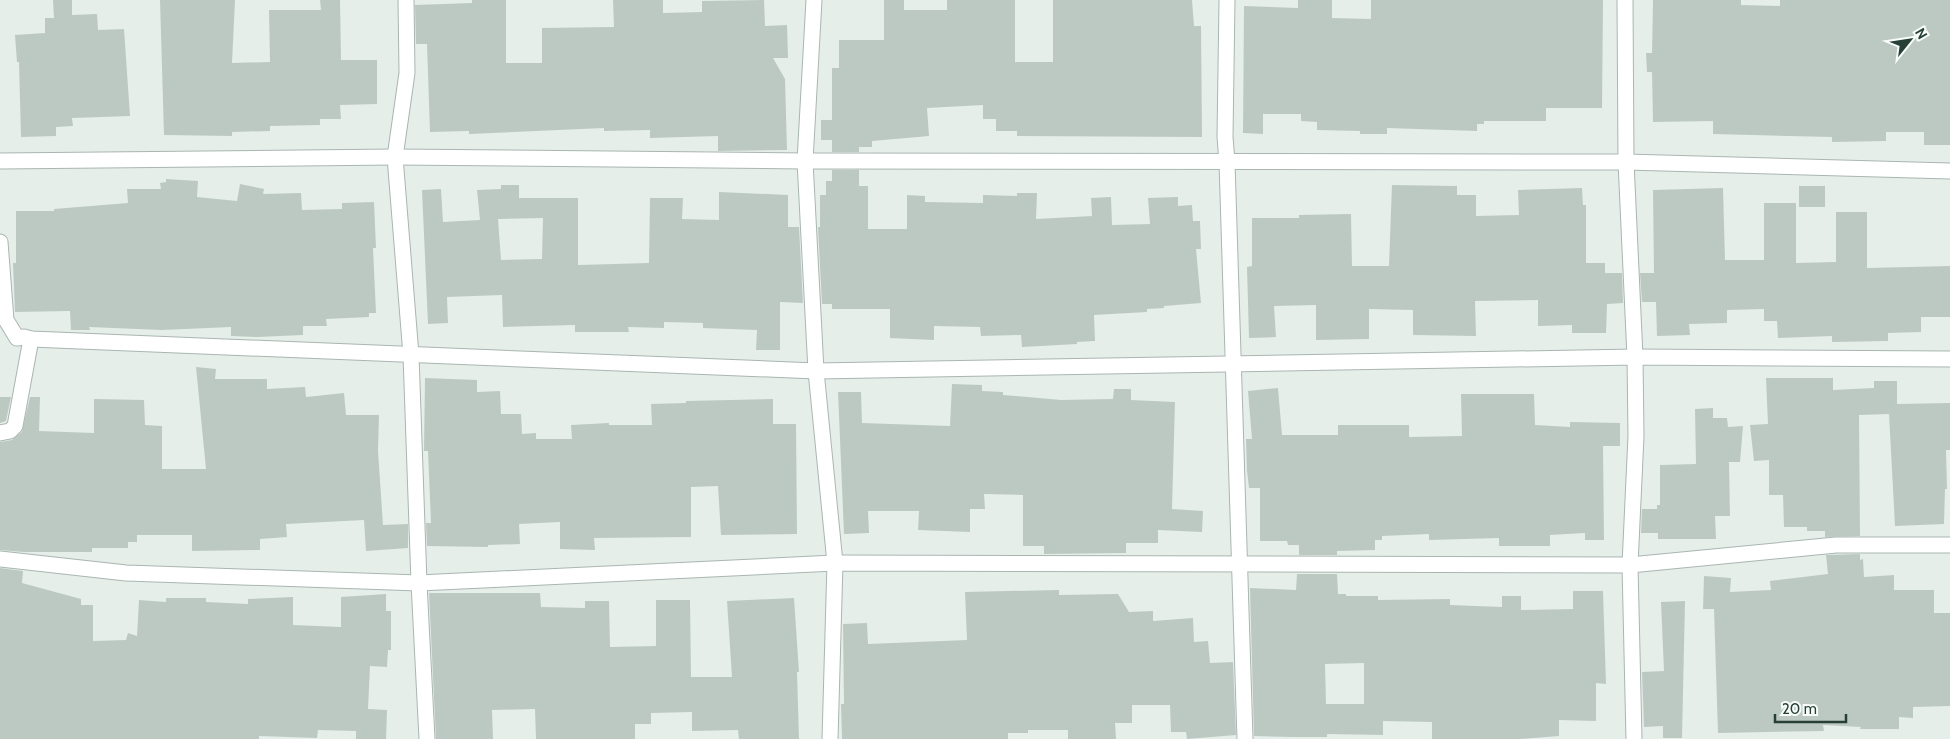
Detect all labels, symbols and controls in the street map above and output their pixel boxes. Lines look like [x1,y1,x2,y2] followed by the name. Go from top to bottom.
[1885,15,1935,65] north arrow
[1911,25,1932,42] text: N
[1775,692,1846,724] scale bar
[1782,700,1817,718] text: 20 m

